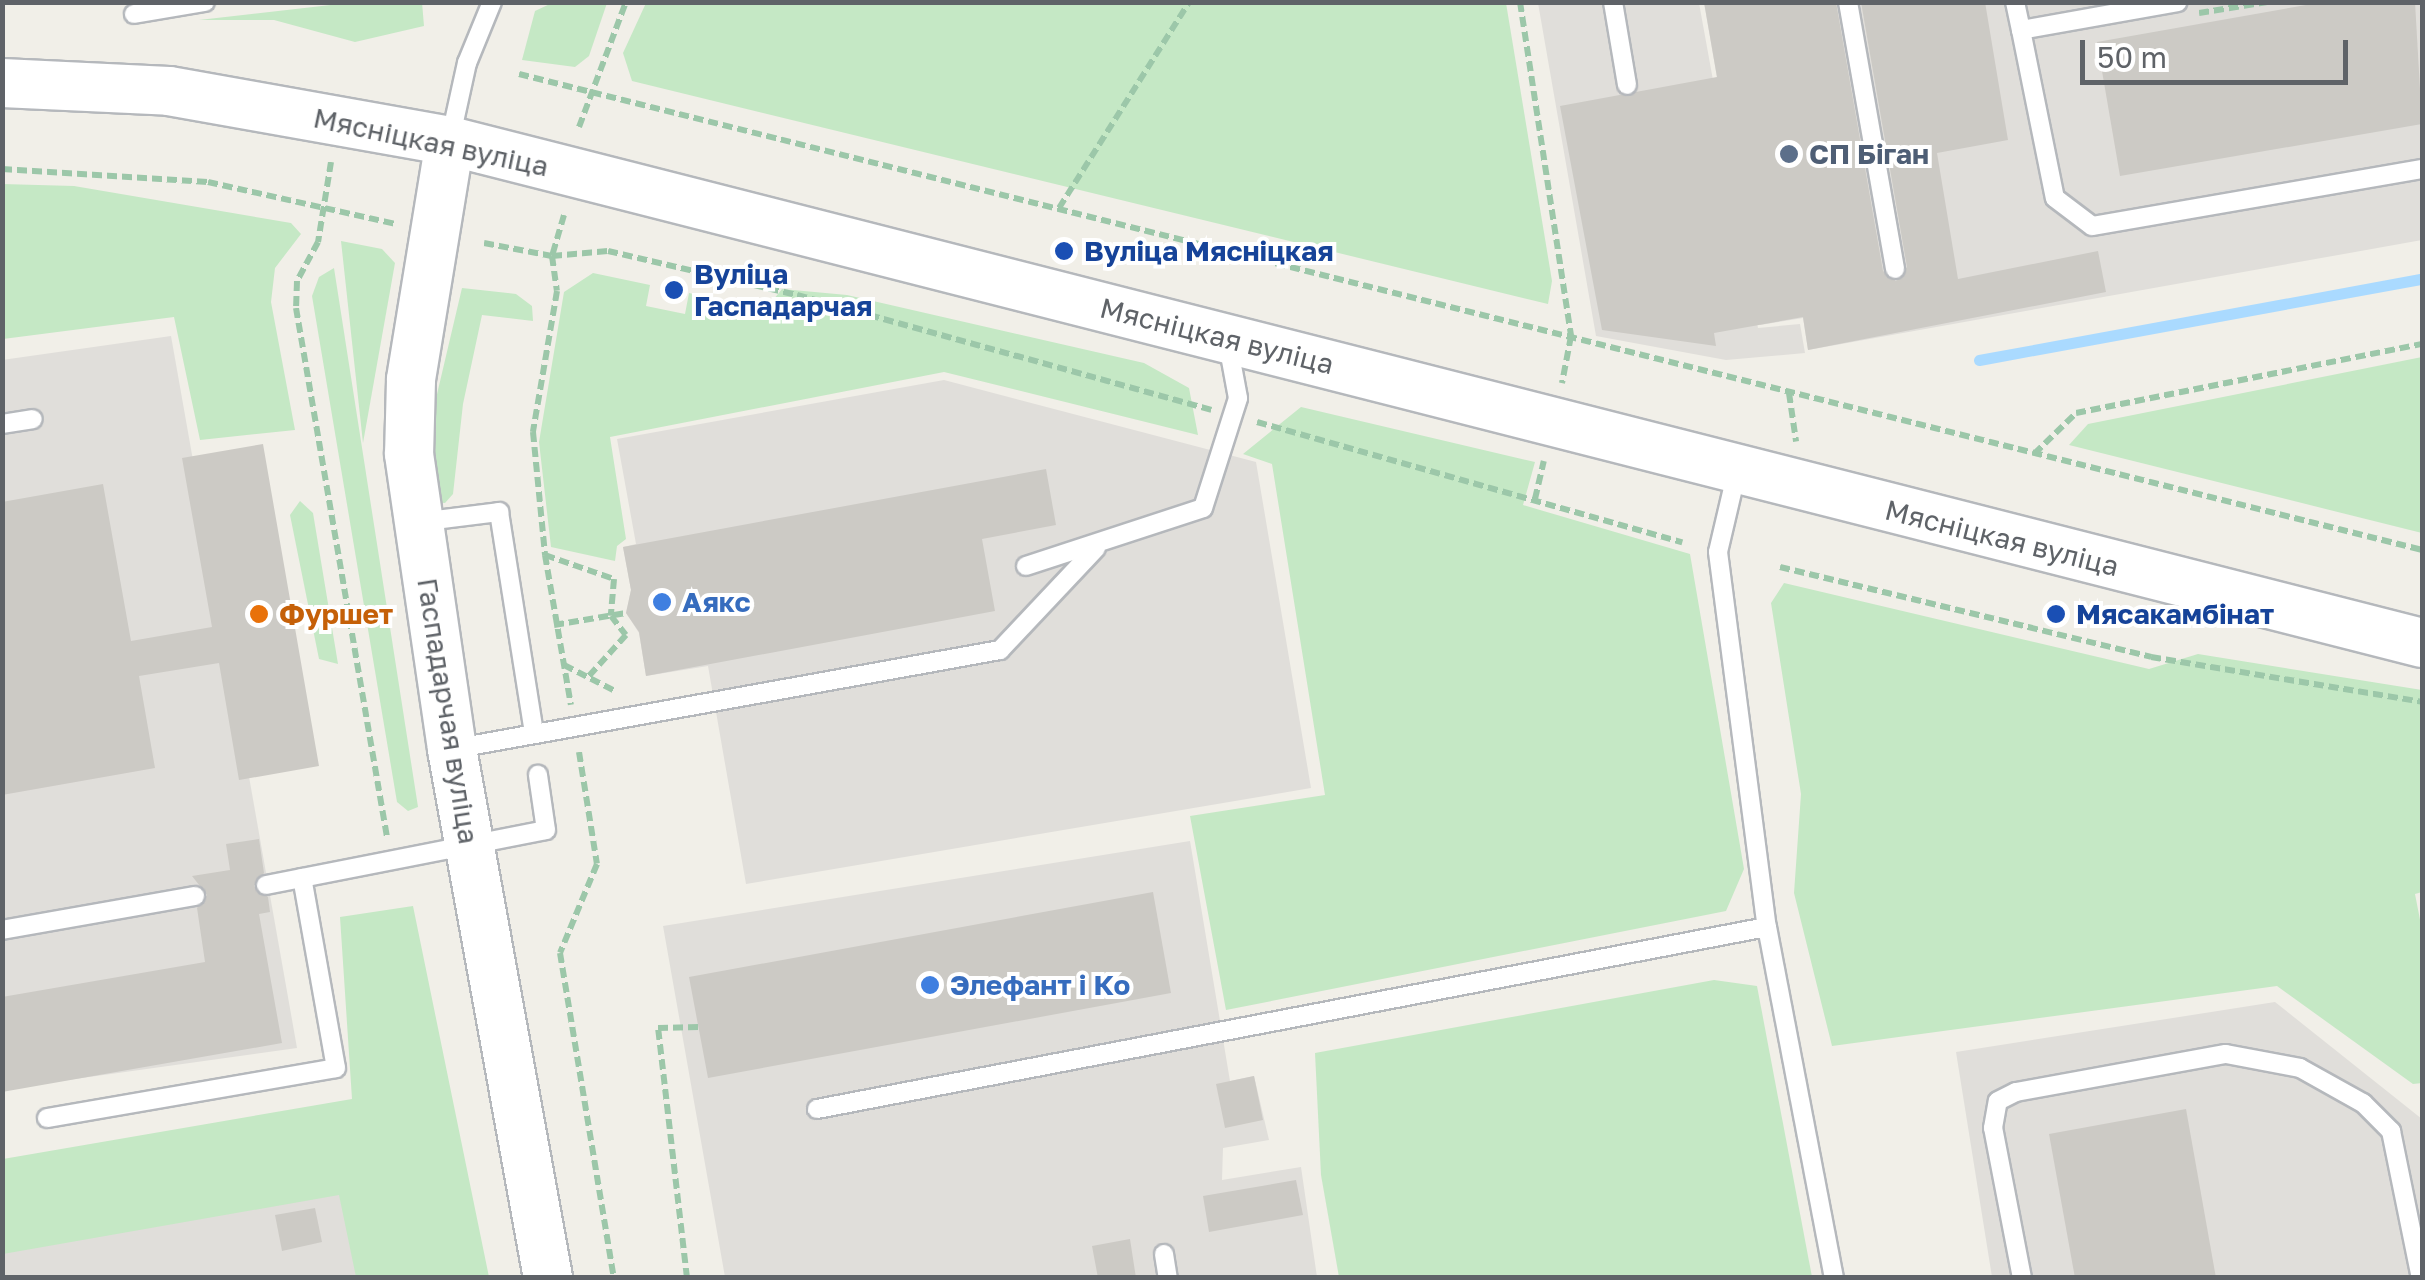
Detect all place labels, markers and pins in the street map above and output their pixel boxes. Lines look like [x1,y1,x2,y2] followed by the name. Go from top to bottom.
[1809,137,1929,171] place label: СП Біган
[1778,143,1800,165] marker: СП Біган
[1084,234,1334,268] place label: Вуліца Мясніцкая
[1053,240,1075,262] marker: Вуліца Мясніцкая
[694,257,872,323] place label: Вуліца Гаспадарчая
[663,279,685,301] marker: Вуліца Гаспадарчая
[682,585,751,619] place label: Аякс
[651,591,673,613] marker: Аякс
[279,597,393,631] place label: Фуршет
[2076,597,2274,631] place label: Мясакамбінат
[248,603,270,625] marker: Фуршет
[2045,603,2067,625] marker: Мясакамбінат
[950,968,1130,1002] place label: Элефант і Ко
[919,974,941,996] marker: Элефант і Ко

